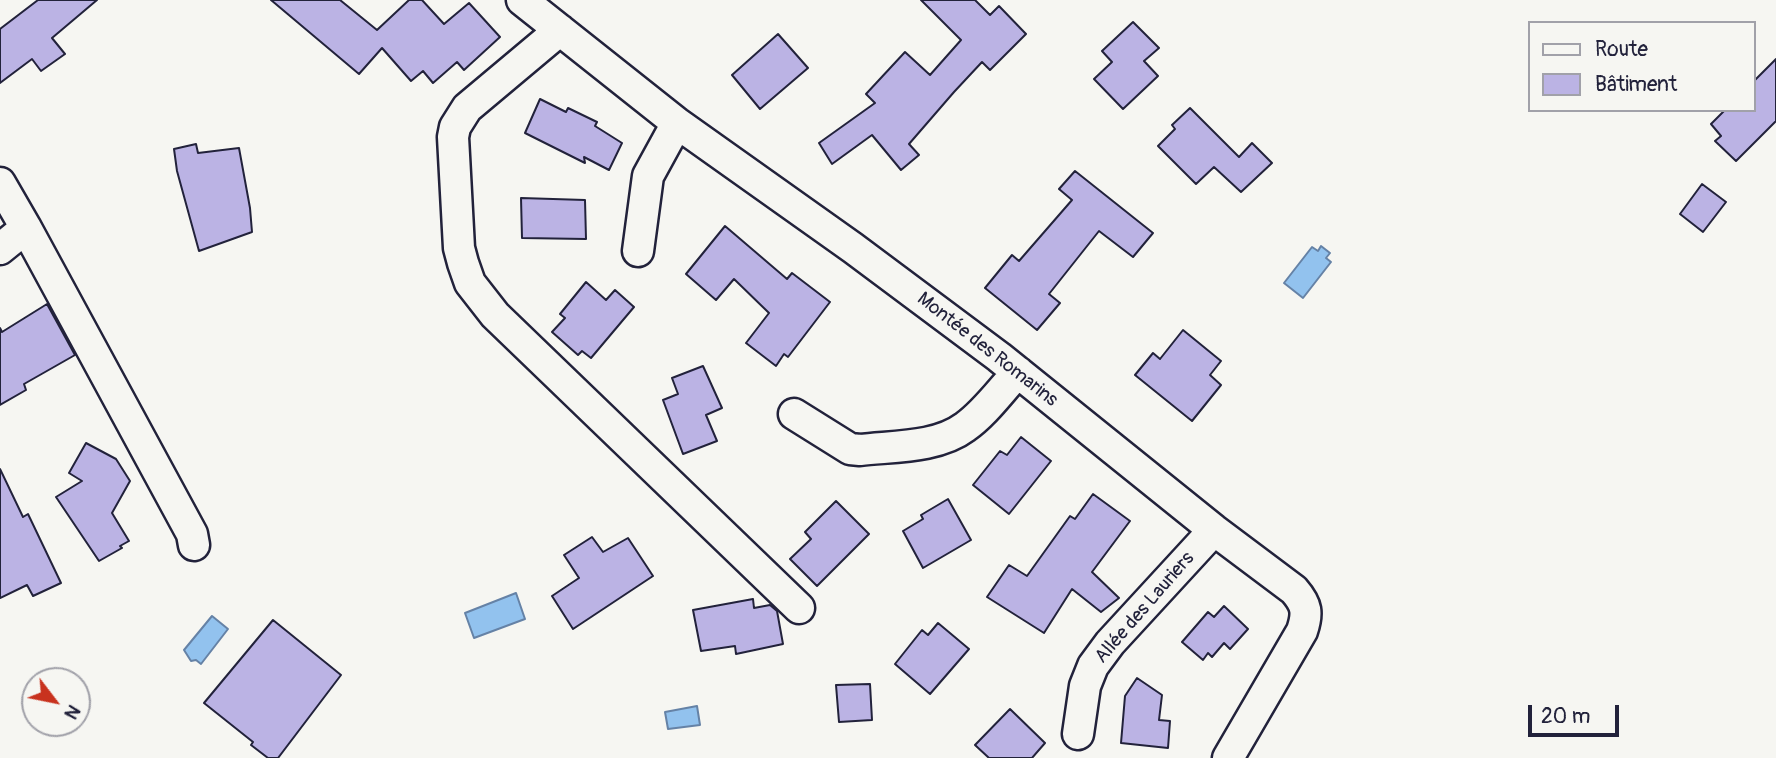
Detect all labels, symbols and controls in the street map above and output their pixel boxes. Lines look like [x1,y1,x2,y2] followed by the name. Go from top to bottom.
[1528,21,1755,112] legend
[1595,36,1648,63] text: Route
[1595,71,1677,98] text: Bâtiment
[912,288,1062,412] street label: Montée des Romarins
[1090,548,1200,668] street label: Allée des Lauriers
[21,667,91,737] north arrow
[1531,692,1622,736] scale bar
[59,700,86,724] text: N
[1541,703,1590,730] text: 20 m

